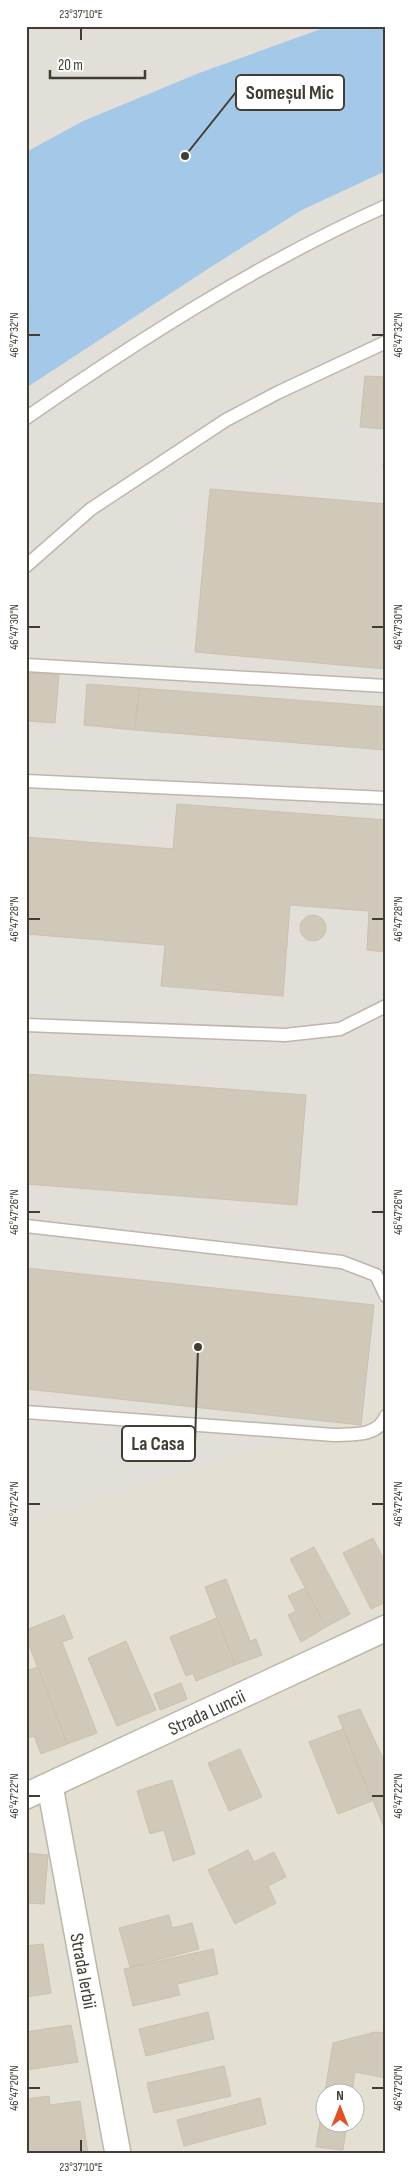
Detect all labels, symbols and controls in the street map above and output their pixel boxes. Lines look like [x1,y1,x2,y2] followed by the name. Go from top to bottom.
[59,7,103,22] text: 23°37'10"E
[50,48,145,80] scale bar
[58,56,83,75] text: 20 m
[236,75,344,110] callout: Someșul Mic
[246,81,334,105] text: Someșul Mic
[7,312,22,358] text: 46°47'32"N
[391,312,406,358] text: 46°47'32"N
[7,604,22,650] text: 46°47'30"N
[391,604,406,650] text: 46°47'30"N
[7,896,22,942] text: 46°47'28"N
[391,896,406,942] text: 46°47'28"N
[7,1189,22,1235] text: 46°47'26"N
[391,1189,406,1235] text: 46°47'26"N
[122,1426,195,1461] callout: La Casa
[131,1432,185,1456] text: La Casa
[7,1481,22,1527] text: 46°47'24"N
[391,1481,406,1527] text: 46°47'24"N
[165,1685,249,1741] street label: Strada Luncii
[7,1773,22,1819] text: 46°47'22"N
[391,1773,406,1819] text: 46°47'22"N
[64,1931,101,2011] street label: Strada Ierbii
[7,2065,22,2111] text: 46°47'20"N
[391,2065,406,2111] text: 46°47'20"N
[314,2082,364,2132] north arrow
[336,2087,344,2104] text: N
[59,2160,103,2175] text: 23°37'10"E

